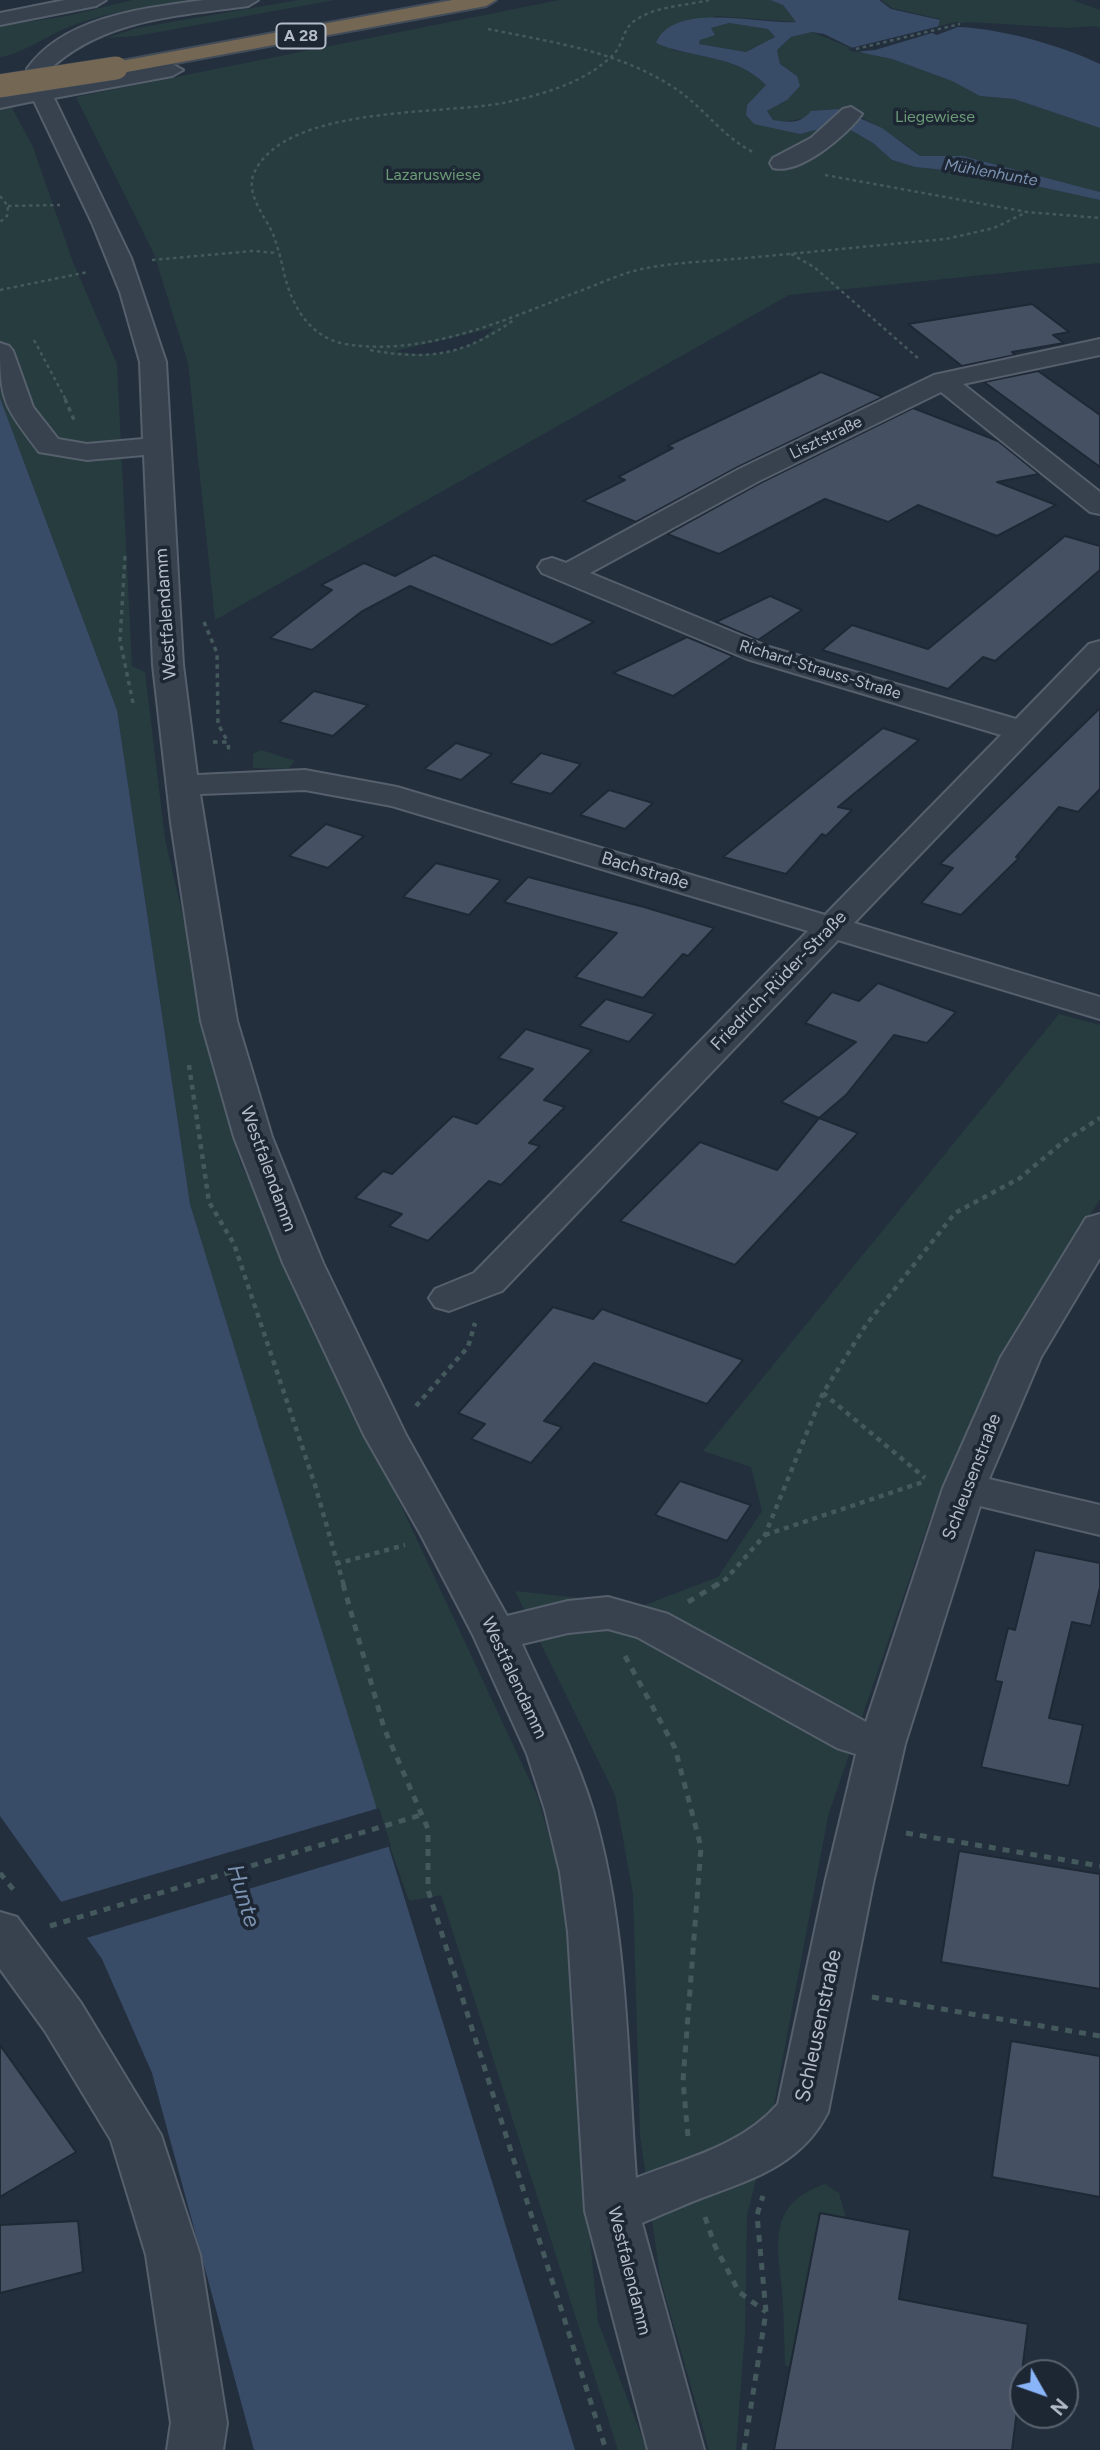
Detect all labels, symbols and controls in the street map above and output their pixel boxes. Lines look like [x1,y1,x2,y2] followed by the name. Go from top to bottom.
[276,24,326,48] road number: A 28
[895,107,975,127] park label: Liegewiese
[943,155,1039,191] water label: Mühlenhunte
[385,165,481,185] park label: Lazaruswiese
[787,412,865,464] street label: Lisztstraße
[151,548,181,680] street label: Westfalendamm
[737,636,903,704] street label: Richard-Strauss-Straße
[599,847,691,895] street label: Bachstraße
[707,907,851,1055] street label: Friedrich-Rüder-Straße
[235,1104,301,1234] street label: Westfalendamm
[938,1411,1006,1543] street label: Schleusenstraße
[476,1614,552,1742] street label: Westfalendamm
[220,1861,266,1931] water label: Hunte
[791,1947,847,2105] street label: Schleusenstraße
[603,2205,655,2337] street label: Westfalendamm
[1009,2359,1079,2429] north arrow
[1045,2394,1072,2420] text: N

